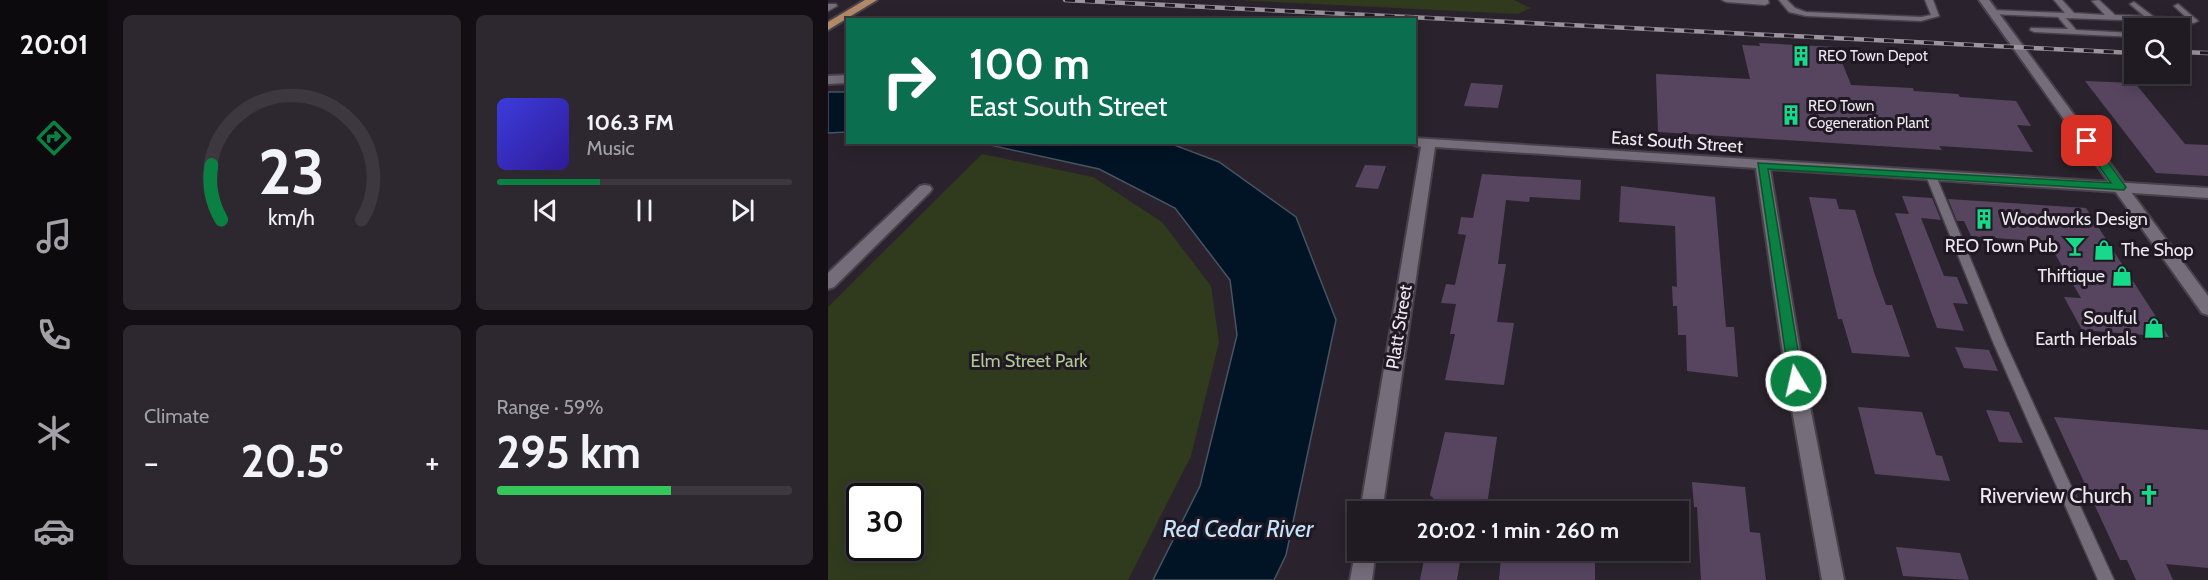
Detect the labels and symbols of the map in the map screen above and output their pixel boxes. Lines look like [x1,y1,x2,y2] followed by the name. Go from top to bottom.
[1789,44,1813,68] building icon: REO Town Depot
[1818,47,1928,65] place label: REO Town Depot
[1808,97,1929,132] place label: REO Town Cogeneration Plant
[1779,103,1803,127] building icon: REO Town Cogeneration Plant
[2061,115,2112,166] pin
[1610,126,1744,158] street label: East South Street
[1972,207,1996,231] building icon: Woodworks Design
[2001,208,2148,230] place label: Woodworks Design
[2063,234,2087,258] bar icon: REO Town Pub
[1945,235,2058,257] place label: REO Town Pub
[2092,238,2116,262] shop icon: The Shop
[2121,239,2194,261] place label: The Shop
[2110,264,2134,288] shop icon: Thiftique
[2037,265,2105,287] place label: Thiftique
[1381,283,1417,371] street label: Platt Street
[2035,307,2138,350] place label: Soulful Earth Herbals
[2142,316,2166,340] shop icon: Soulful Earth Herbals
[1764,349,1828,413] position arrow
[971,350,1088,372] park label: Elm Street Park
[846,483,924,561] speed limit sign: 30
[1979,483,2132,508] place label: Riverview Church
[2137,483,2161,507] church icon: Riverview Church
[1163,514,1315,543] water label: Red Cedar River

